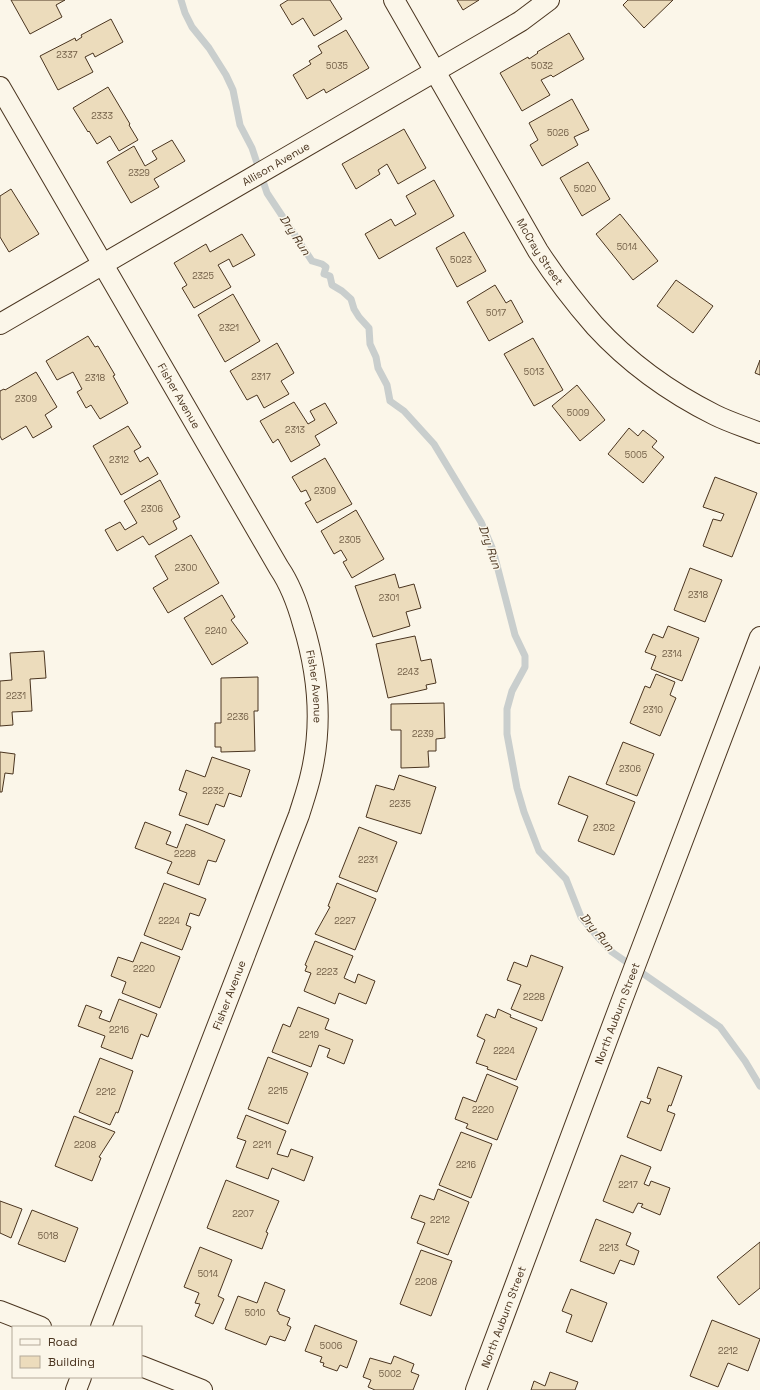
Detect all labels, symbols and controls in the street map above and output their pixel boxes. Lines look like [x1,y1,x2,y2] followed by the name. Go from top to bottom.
[56,49,78,61] house number: 2337
[326,60,348,72] house number: 5035
[531,60,553,72] house number: 5032
[91,110,113,122] house number: 2333
[547,127,570,139] house number: 5026
[239,139,312,189] street label: Allison Avenue
[128,167,150,179] house number: 2329
[574,183,596,195] house number: 5020
[276,212,314,259] water label: Dry Run
[514,216,566,288] street label: McCray Street
[617,241,638,253] house number: 5014
[450,254,472,266] house number: 5023
[192,270,214,282] house number: 2325
[486,307,506,319] house number: 5017
[219,322,239,334] house number: 2321
[155,361,204,431] street label: Fisher Avenue
[524,366,544,378] house number: 5013
[251,371,271,383] house number: 2317
[85,372,105,384] house number: 2318
[15,393,37,405] house number: 2309
[567,407,589,419] house number: 5009
[285,424,305,436] house number: 2313
[625,449,647,461] house number: 5005
[109,454,129,466] house number: 2312
[314,485,336,497] house number: 2309
[141,503,164,515] house number: 2306
[475,523,505,572] water label: Dry Run
[339,534,361,546] house number: 2305
[175,562,197,574] house number: 2300
[688,589,708,601] house number: 2318
[379,592,399,604] house number: 2301
[205,625,227,637] house number: 2240
[662,648,682,660] house number: 2314
[303,649,325,723] street label: Fisher Avenue
[397,666,419,678] house number: 2243
[6,690,26,702] house number: 2231
[643,704,663,716] house number: 2310
[227,711,249,723] house number: 2236
[412,728,434,740] house number: 2239
[619,763,642,775] house number: 2306
[202,785,224,797] house number: 2232
[389,798,411,810] house number: 2235
[593,822,615,834] house number: 2302
[174,848,196,860] house number: 2228
[358,854,378,866] house number: 2231
[576,910,618,955] water label: Dry Run
[158,915,180,927] house number: 2224
[334,915,356,927] house number: 2227
[209,958,249,1032] street label: Fisher Avenue
[592,961,643,1066] street label: North Auburn Street
[133,963,155,975] house number: 2220
[316,966,338,978] house number: 2223
[523,991,545,1003] house number: 2228
[109,1024,130,1036] house number: 2216
[299,1029,319,1041] house number: 2219
[493,1045,515,1057] house number: 2224
[268,1085,288,1097] house number: 2215
[96,1086,116,1098] house number: 2212
[472,1104,494,1116] house number: 2220
[74,1139,97,1151] house number: 2208
[253,1139,271,1151] house number: 2211
[456,1159,477,1171] house number: 2216
[618,1179,638,1191] house number: 2217
[232,1208,254,1220] house number: 2207
[430,1214,450,1226] house number: 2212
[38,1230,59,1242] house number: 5018
[599,1242,619,1254] house number: 2213
[478,1264,529,1370] street label: North Auburn Street
[198,1268,219,1280] house number: 5014
[415,1276,438,1288] house number: 2208
[245,1307,266,1319] house number: 5010
[12,1326,142,1378] legend
[48,1334,77,1350] text: Road
[320,1340,343,1352] house number: 5006
[718,1345,738,1357] house number: 2212
[48,1354,95,1370] text: Building
[379,1368,401,1380] house number: 5002

